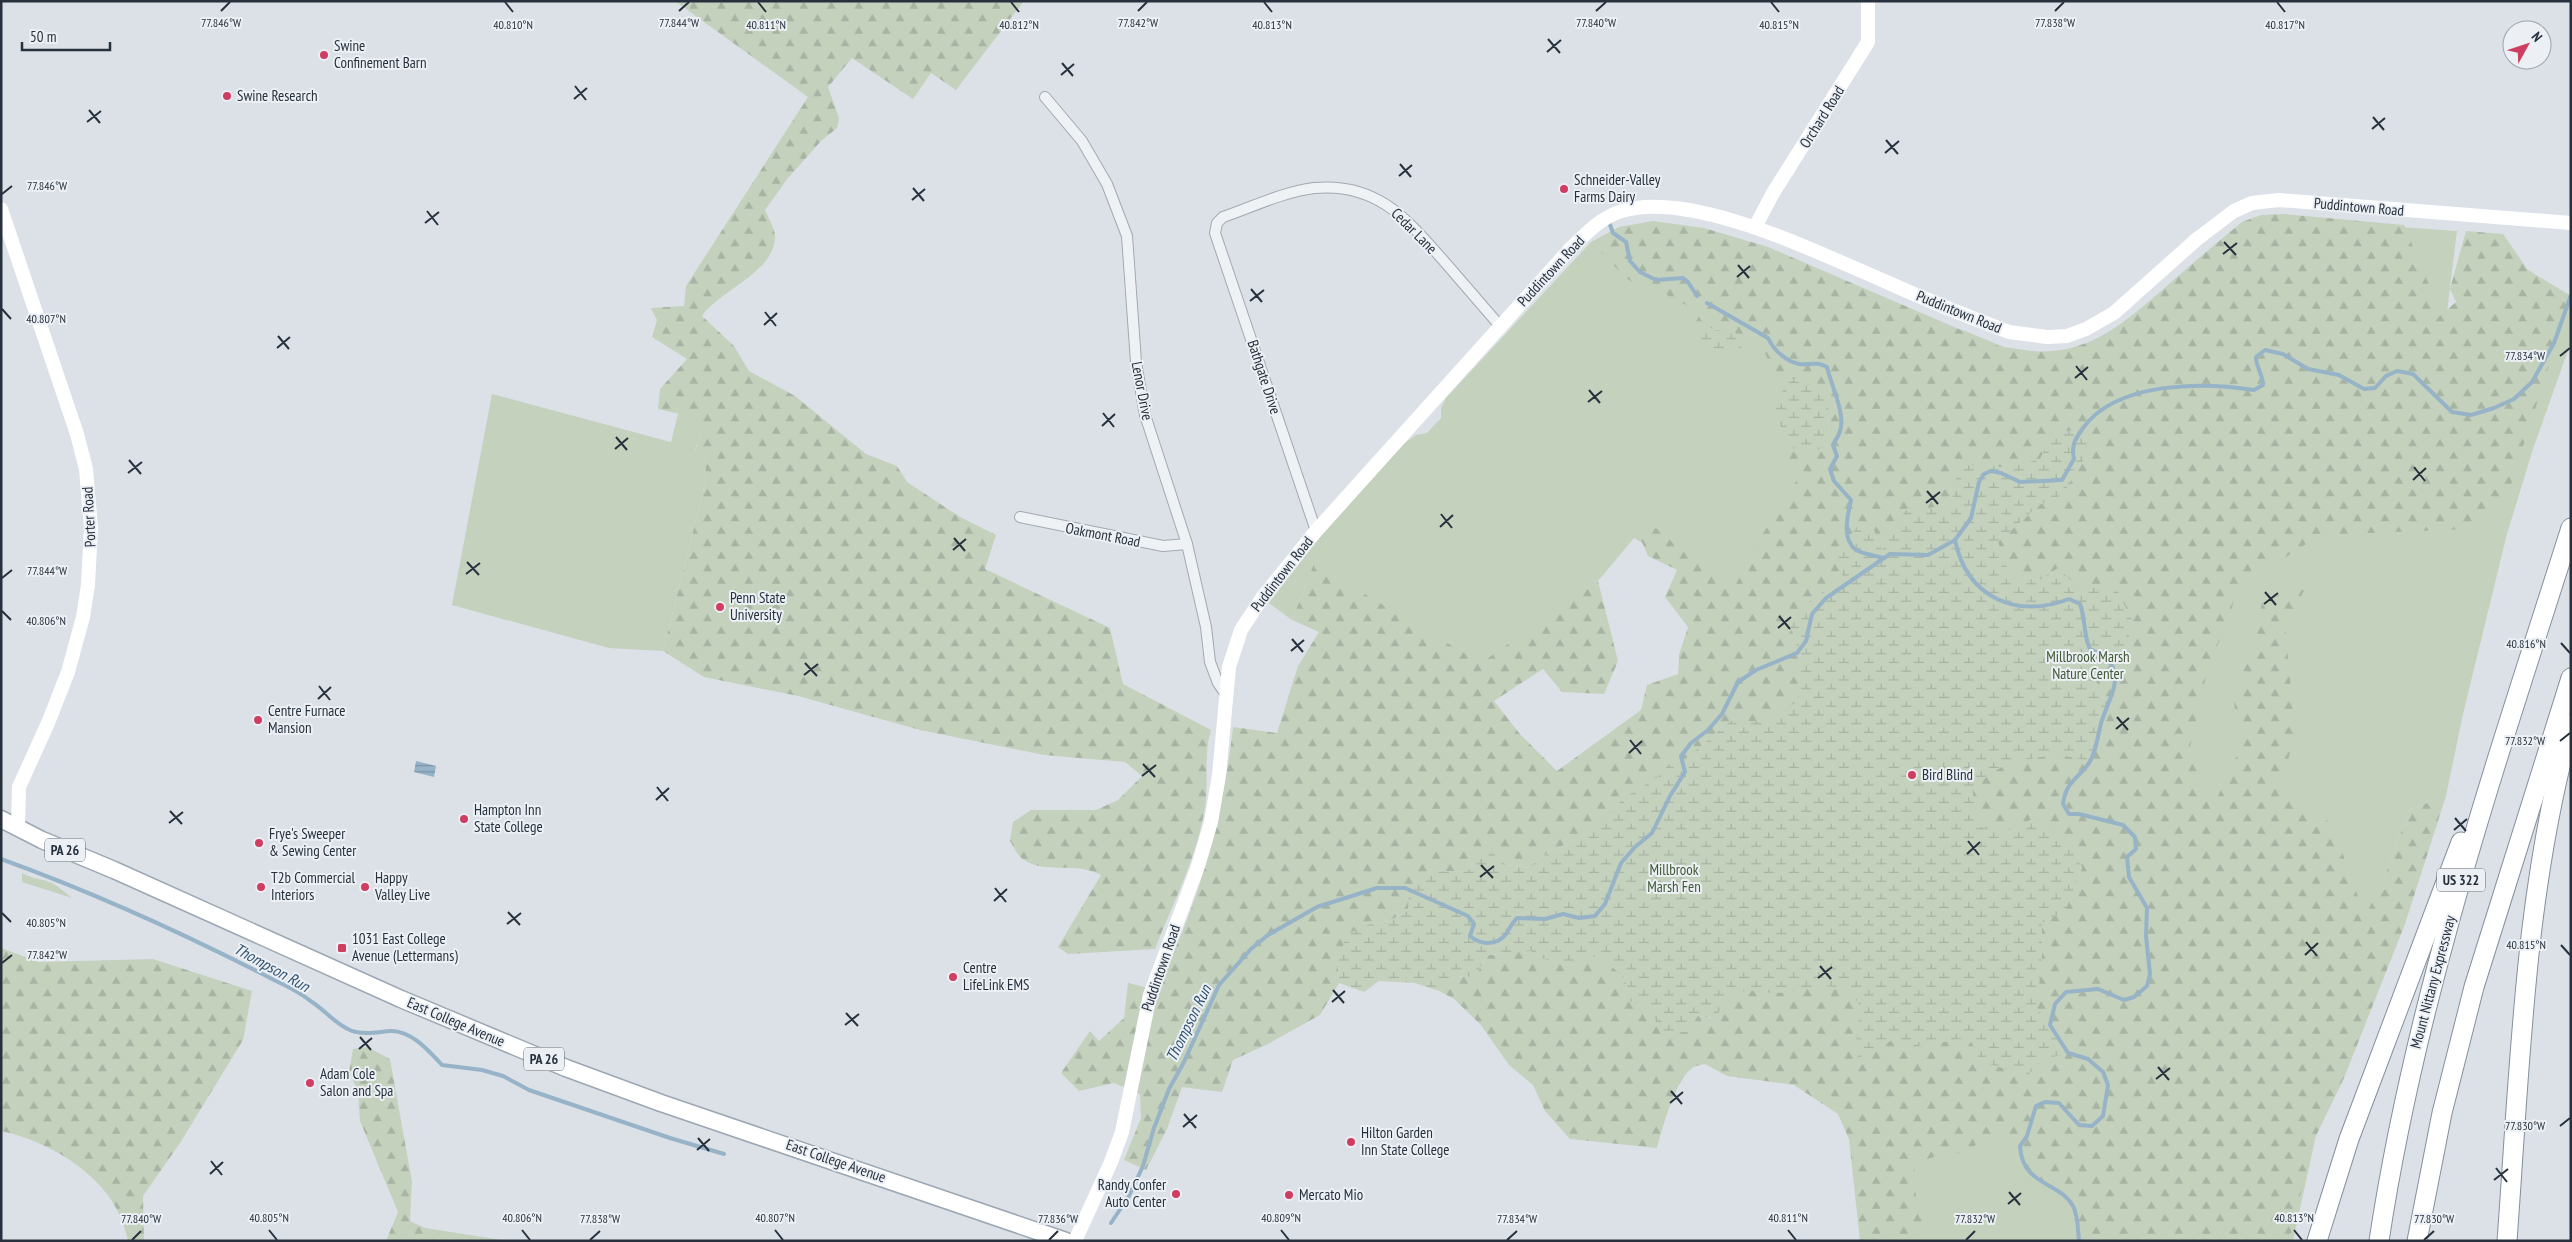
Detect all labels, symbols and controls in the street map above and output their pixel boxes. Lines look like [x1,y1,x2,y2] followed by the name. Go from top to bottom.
[201,15,241,30] text: 77.846°W
[659,15,699,30] text: 77.844°W
[1118,15,1158,30] text: 77.842°W
[1576,15,1616,30] text: 77.840°W
[2035,15,2075,30] text: 77.838°W
[493,17,533,32] text: 40.810°N
[746,17,786,32] text: 40.811°N
[999,17,1039,32] text: 40.812°N
[1252,17,1292,32] text: 40.813°N
[1759,17,1799,32] text: 40.815°N
[2265,17,2305,32] text: 40.817°N
[22,20,110,52] scale bar
[2502,20,2552,70] north arrow
[30,27,56,46] text: 50 m
[2528,28,2546,45] text: N
[334,36,426,72] place label: Swine Confinement Barn
[318,49,330,61] marker: Swine Confinement Barn
[1795,82,1848,151] street label: Orchard Road
[237,86,318,105] place label: Swine Research
[221,90,233,102] marker: Swine Research
[1574,170,1661,206] place label: Schneider-Valley Farms Dairy
[27,178,67,193] text: 77.846°W
[1558,183,1570,195] marker: Schneider-Valley Farms Dairy
[2313,193,2405,220] street label: Puddintown Road
[1387,204,1441,258] street label: Cedar Lane
[1513,231,1588,310] street label: Puddintown Road
[1914,286,2005,337] street label: Puddintown Road
[26,311,66,326] text: 40.807°N
[1244,337,1285,416] street label: Bathgate Drive
[2505,348,2545,363] text: 77.834°W
[1128,360,1157,422] street label: Lenor Drive
[77,486,100,548] street label: Porter Road
[1064,518,1142,551] street label: Oakmont Road
[1246,532,1317,615] street label: Puddintown Road
[27,563,67,578] text: 77.844°W
[730,588,786,624] place label: Penn State University
[714,601,726,613] marker: Penn State University
[26,613,66,628] text: 40.806°N
[2506,636,2546,651] text: 40.816°N
[2046,647,2130,683] park label: Millbrook Marsh Nature Center
[268,701,346,737] place label: Centre Furnace Mansion
[252,714,264,726] marker: Centre Furnace Mansion
[2505,733,2545,748] text: 77.832°W
[1922,765,1973,784] place label: Bird Blind
[1906,769,1918,781] marker: Bird Blind
[474,800,543,836] place label: Hampton Inn State College
[458,813,470,825] marker: Hampton Inn State College
[269,824,357,860] place label: Frye's Sweeper & Sewing Center
[253,837,265,849] marker: Frye's Sweeper & Sewing Center
[45,838,85,862] road number: PA 26
[1647,860,1701,896] park label: Millbrook Marsh Fen
[271,868,356,904] place label: T2b Commercial Interiors
[374,868,430,904] place label: Happy Valley Live
[2437,868,2485,892] road number: US 322
[255,881,267,893] marker: T2b Commercial Interiors
[359,881,371,893] marker: Happy Valley Live
[2406,913,2460,1051] street label: Mount Nittany Expressway
[26,915,66,930] text: 40.805°N
[1137,922,1184,1014] street label: Puddintown Road
[352,929,458,965] place label: 1031 East College Avenue (Lettermans)
[2506,937,2546,952] text: 40.815°N
[231,938,314,996] water label: Thompson Run
[336,942,348,954] marker: 1031 East College Avenue (Lettermans)
[27,947,67,962] text: 77.842°W
[963,958,1030,994] place label: Centre LifeLink EMS
[947,971,959,983] marker: Centre LifeLink EMS
[1161,981,1216,1065] water label: Thompson Run
[405,992,508,1051] street label: East College Avenue
[524,1048,564,1070] road number: PA 26
[320,1064,393,1100] place label: Adam Cole Salon and Spa
[304,1077,316,1089] marker: Adam Cole Salon and Spa
[2505,1118,2545,1133] text: 77.830°W
[1361,1123,1449,1159] place label: Hilton Garden Inn State College
[784,1135,889,1186] street label: East College Avenue
[1345,1136,1357,1148] marker: Hilton Garden Inn State College
[1098,1175,1167,1211] place label: Randy Confer Auto Center
[1299,1185,1363,1204] place label: Mercato Mio
[1170,1188,1182,1200] marker: Randy Confer Auto Center
[1283,1189,1295,1201] marker: Mercato Mio
[249,1210,289,1225] text: 40.805°N
[502,1210,542,1225] text: 40.806°N
[755,1210,795,1225] text: 40.807°N
[1261,1210,1301,1225] text: 40.809°N
[1768,1210,1808,1225] text: 40.811°N
[2274,1210,2314,1225] text: 40.813°N
[121,1211,161,1226] text: 77.840°W
[580,1211,620,1226] text: 77.838°W
[1038,1211,1078,1226] text: 77.836°W
[1497,1211,1537,1226] text: 77.834°W
[1955,1211,1995,1226] text: 77.832°W
[2414,1211,2454,1226] text: 77.830°W

